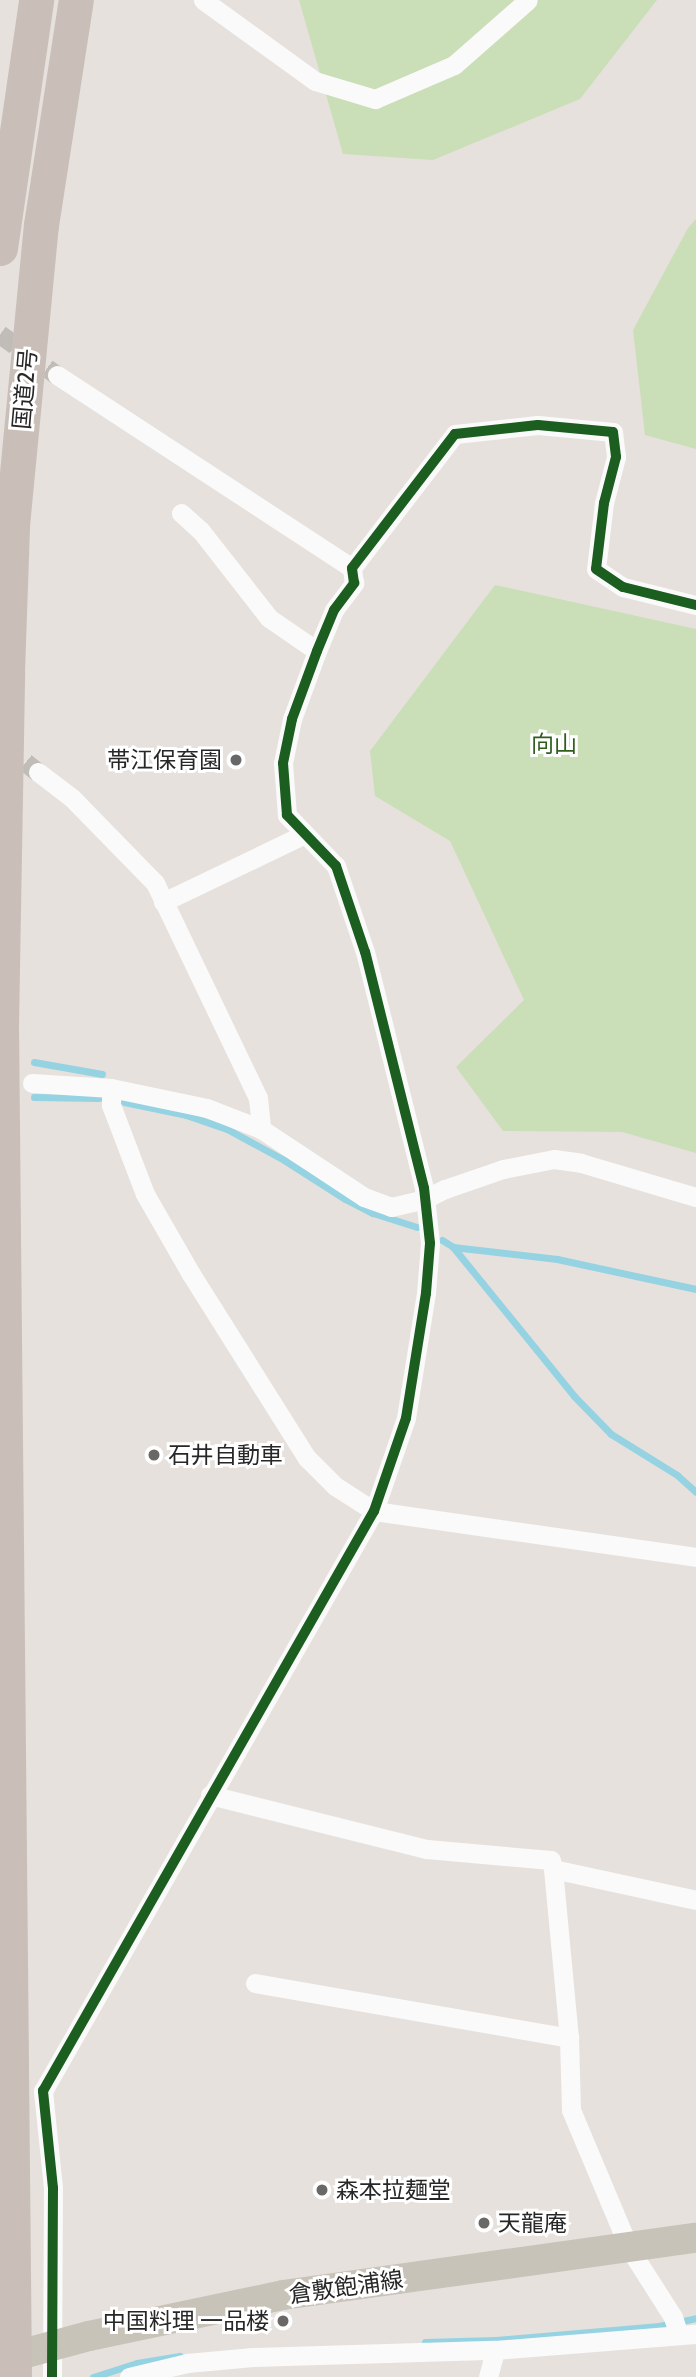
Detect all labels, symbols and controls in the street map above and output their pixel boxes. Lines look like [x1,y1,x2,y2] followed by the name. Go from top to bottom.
[8,347,42,431] street label: 国道2号
[531,730,577,758] park label: 向山
[107,746,222,774] place label: 帯江保育園
[228,752,244,768] marker: 帯江保育園
[168,1441,283,1469] place label: 石井自動車
[146,1447,162,1463] marker: 石井自動車
[336,2176,451,2204] place label: 森本拉麺堂
[314,2182,330,2198] marker: 森本拉麺堂
[498,2209,567,2237] place label: 天龍庵
[476,2215,492,2231] marker: 天龍庵
[287,2265,405,2309] street label: 倉敷飽浦線
[103,2307,269,2335] place label: 中国料理 一品楼
[275,2313,291,2329] marker: 中国料理 一品楼

